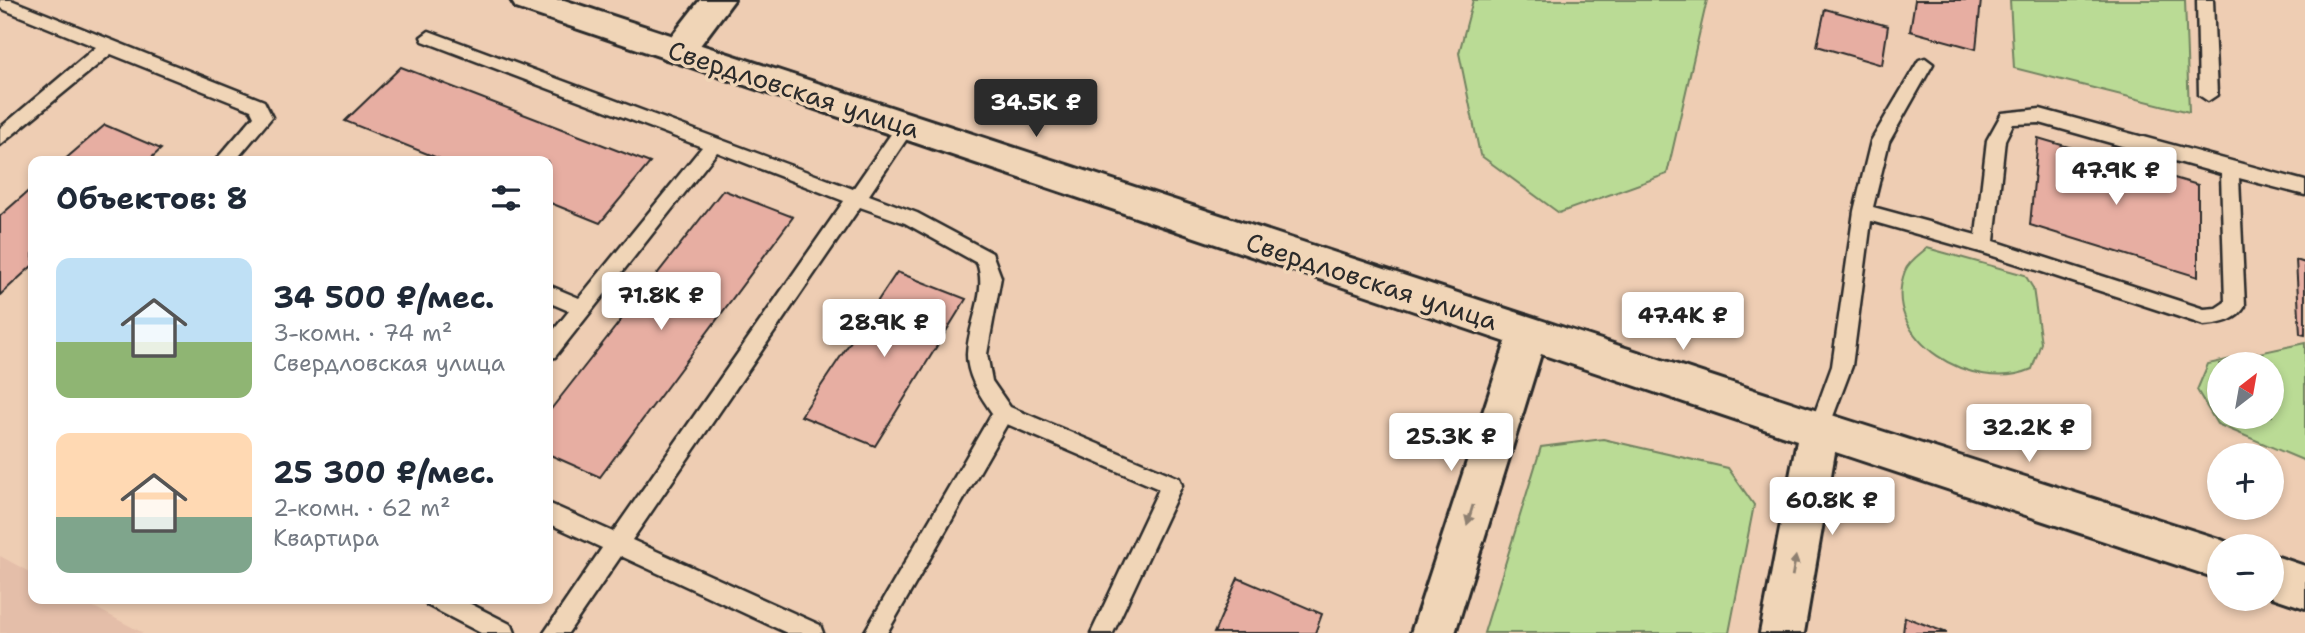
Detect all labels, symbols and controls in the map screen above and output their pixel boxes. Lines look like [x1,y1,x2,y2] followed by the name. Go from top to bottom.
[664,32,924,146] street label: Свердловская улица
[971,80,1101,139] pin: 34.5K ₽
[990,87,1082,117] text: 34.5K ₽
[2051,148,2181,207] pin: 47.9K ₽
[2072,155,2160,185] text: 47.9K ₽
[56,178,248,219] text: Объектов: 8
[487,179,525,217] icon: filters
[1242,224,1502,338] street label: Свердловская улица
[596,272,726,332] pin: 71.8K ₽
[273,277,494,318] text: 34 500 ₽/мес.
[618,280,704,310] text: 71.8K ₽
[112,286,196,370] icon: home
[1618,292,1748,352] pin: 47.4K ₽
[819,300,949,359] pin: 28.9K ₽
[1638,300,1728,330] text: 47.4K ₽
[839,307,929,337] text: 28.9K ₽
[273,318,452,348] text: 3-комн. · 74 m²
[273,348,505,378] text: Свердловская улица
[2207,352,2284,429] north arrow
[2207,352,2284,611] map controls
[1964,405,2094,464] pin: 32.2K ₽
[1982,412,2076,442] text: 32.2K ₽
[1386,414,1516,473] pin: 25.3K ₽
[1405,421,1497,451] text: 25.3K ₽
[2207,443,2284,520] button: +
[273,452,495,493] text: 25 300 ₽/мес.
[112,461,196,545] icon: home
[1767,477,1897,537] pin: 60.8K ₽
[1786,485,1878,515] text: 60.8K ₽
[273,493,451,523] text: 2-комн. · 62 m²
[1465,504,1475,525] one-way arrow
[273,523,379,553] text: Квартира
[2207,534,2284,611] button: −
[1789,555,1800,577] one-way arrow

